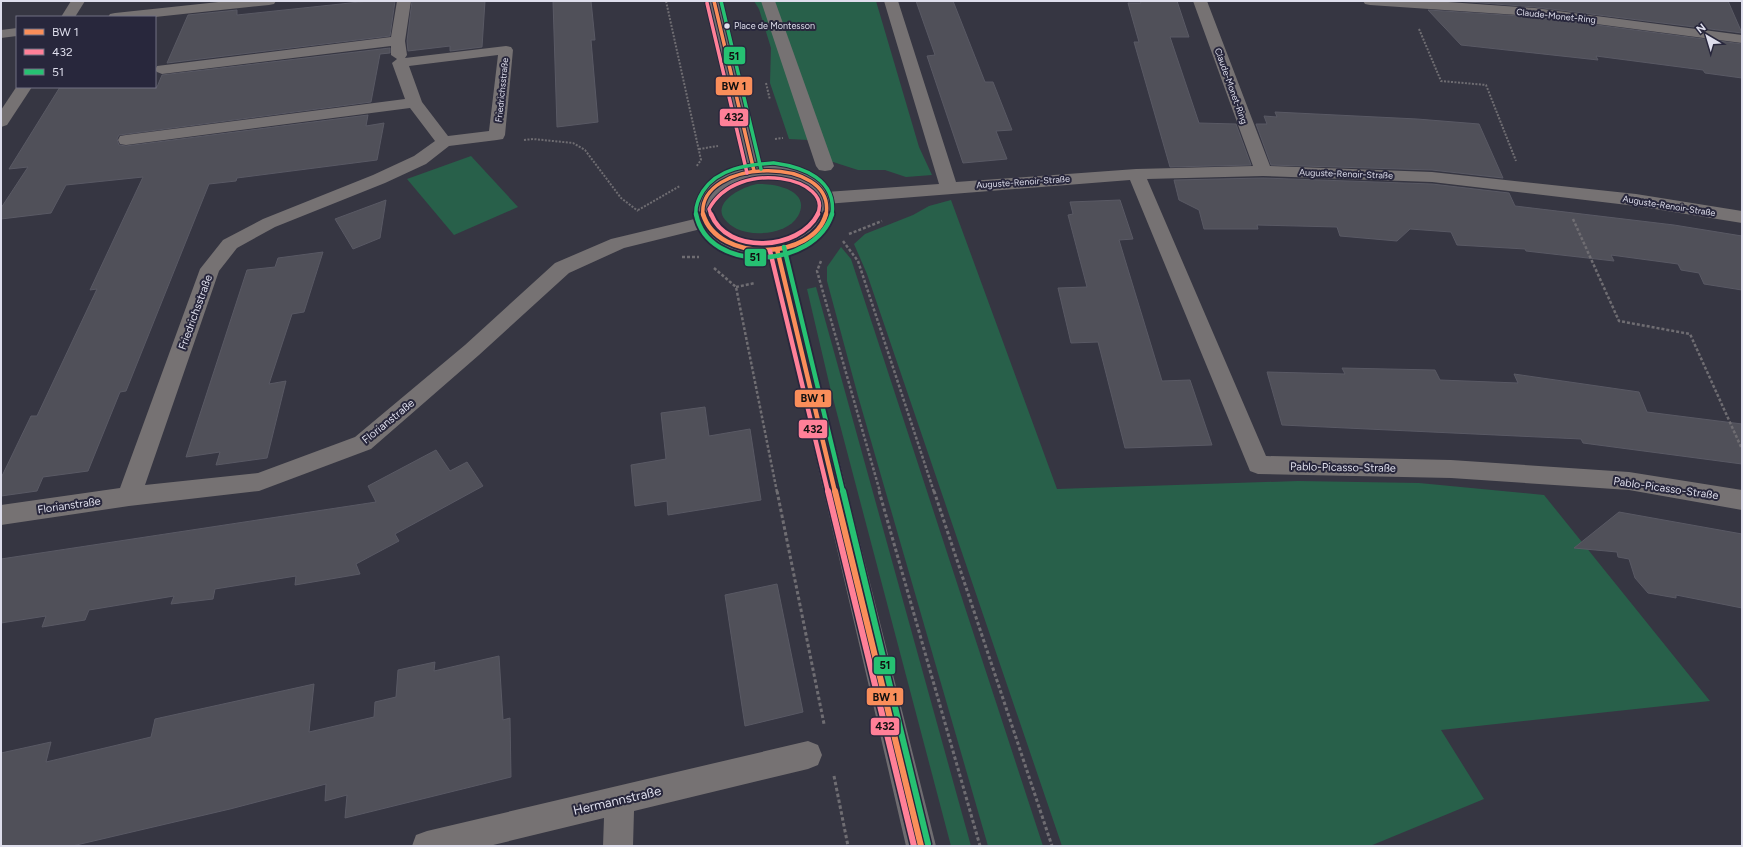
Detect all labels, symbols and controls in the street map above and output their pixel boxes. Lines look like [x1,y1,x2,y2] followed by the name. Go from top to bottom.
[1516,6,1596,25] street label: Claude-Monet-Ring
[16,16,156,88] legend
[1687,16,1727,56] north arrow
[734,20,815,31] place label: Place de Montesson
[722,21,732,31] marker: Place de Montesson
[1694,21,1709,36] text: N
[52,25,79,39] text: BW 1
[52,45,73,59] text: 432
[723,46,746,65] line badge: 51
[1213,46,1250,125] street label: Claude-Monet-Ring
[728,50,740,63] text: 51
[493,57,510,123] street label: Friedrichsstraße
[52,65,64,79] text: 51
[715,76,753,96] line badge: BW 1
[722,80,746,93] text: BW 1
[719,108,749,127] line badge: 432
[724,111,744,124] text: 432
[1299,166,1393,181] street label: Auguste-Renoir-Straße
[976,173,1070,190] street label: Auguste-Renoir-Straße
[1622,193,1716,218] street label: Auguste-Renoir-Straße
[744,248,767,267] line badge: 51
[749,251,761,264] text: 51
[176,273,215,351] street label: Friedrichsstraße
[794,389,832,408] line badge: BW 1
[801,392,825,405] text: BW 1
[360,396,417,446] street label: Florianstraße
[798,419,828,439] line badge: 432
[803,423,823,436] text: 432
[1290,460,1396,475] street label: Pablo-Picasso-Straße
[1613,475,1719,502] street label: Pablo-Picasso-Straße
[37,495,101,516] street label: Florianstraße
[873,656,896,675] line badge: 51
[879,659,891,672] text: 51
[866,687,904,706] line badge: BW 1
[873,691,897,704] text: BW 1
[870,717,900,736] line badge: 432
[875,720,895,733] text: 432
[572,783,663,818] street label: Hermannstraße

